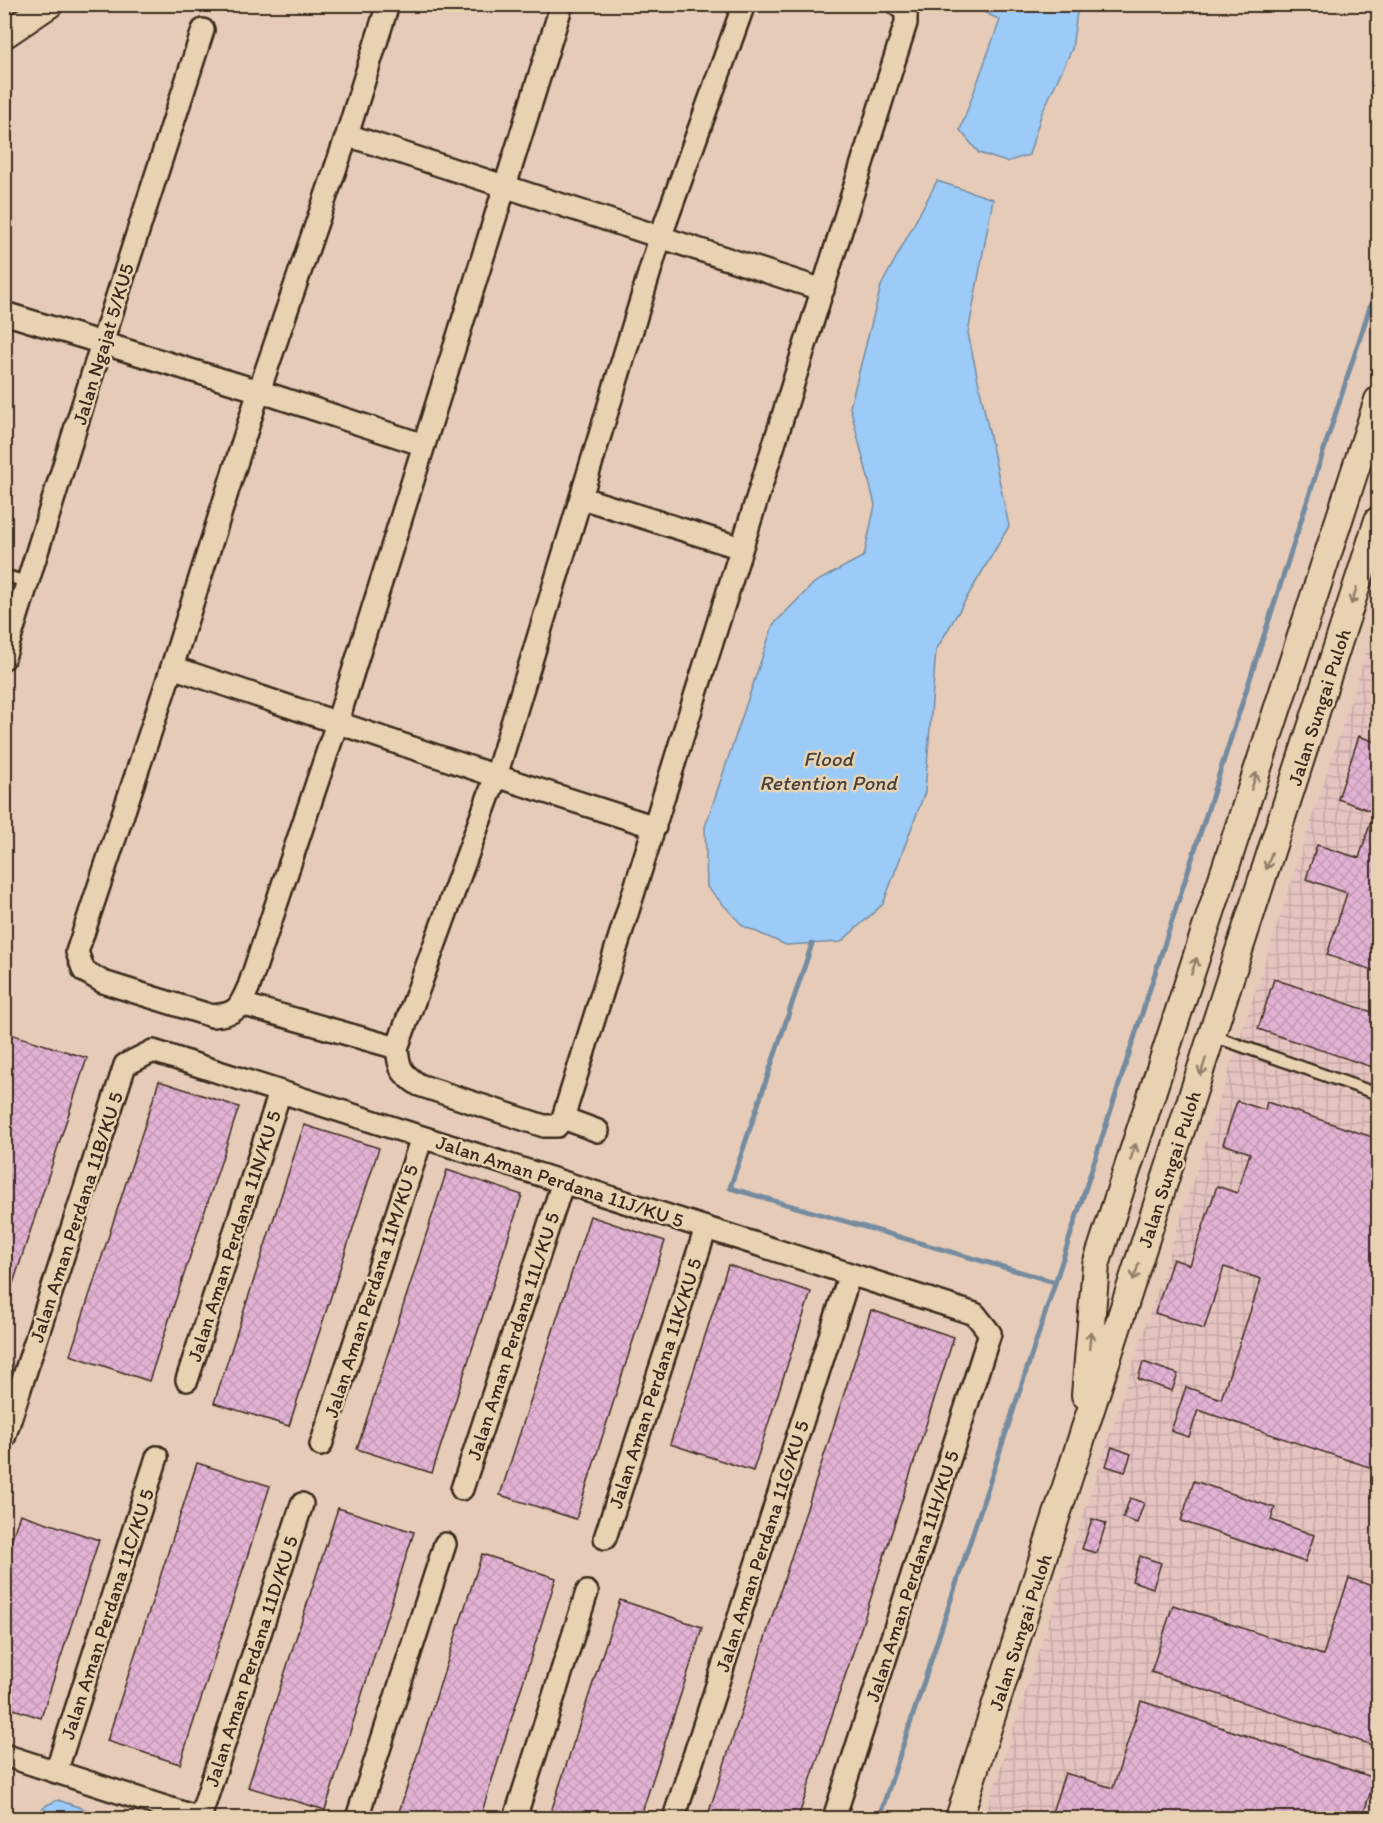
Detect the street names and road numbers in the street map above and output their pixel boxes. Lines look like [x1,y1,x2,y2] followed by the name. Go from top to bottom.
[67,260,139,428] street label: Jalan Ngajat 5/KU5
[1282,625,1356,788] street label: Jalan Sungai Puloh
[1132,1087,1206,1250] street label: Jalan Sungai Puloh
[24,1089,128,1345] street label: Jalan Aman Perdana 11B/KU 5
[182,1107,286,1365] street label: Jalan Aman Perdana 11N/KU 5
[433,1130,687,1232] street label: Jalan Aman Perdana 11J/KU 5
[319,1161,423,1421] street label: Jalan Aman Perdana 11M/KU 5
[462,1209,564,1463] street label: Jalan Aman Perdana 11L/KU 5
[603,1255,707,1511] street label: Jalan Aman Perdana 11K/KU 5
[710,1417,814,1675] street label: Jalan Aman Perdana 11G/KU 5
[860,1447,964,1705] street label: Jalan Aman Perdana 11H/KU 5
[55,1486,159,1742] street label: Jalan Aman Perdana 11C/KU 5
[199,1533,303,1789] street label: Jalan Aman Perdana 11D/KU 5
[983,1550,1057,1713] street label: Jalan Sungai Puloh

